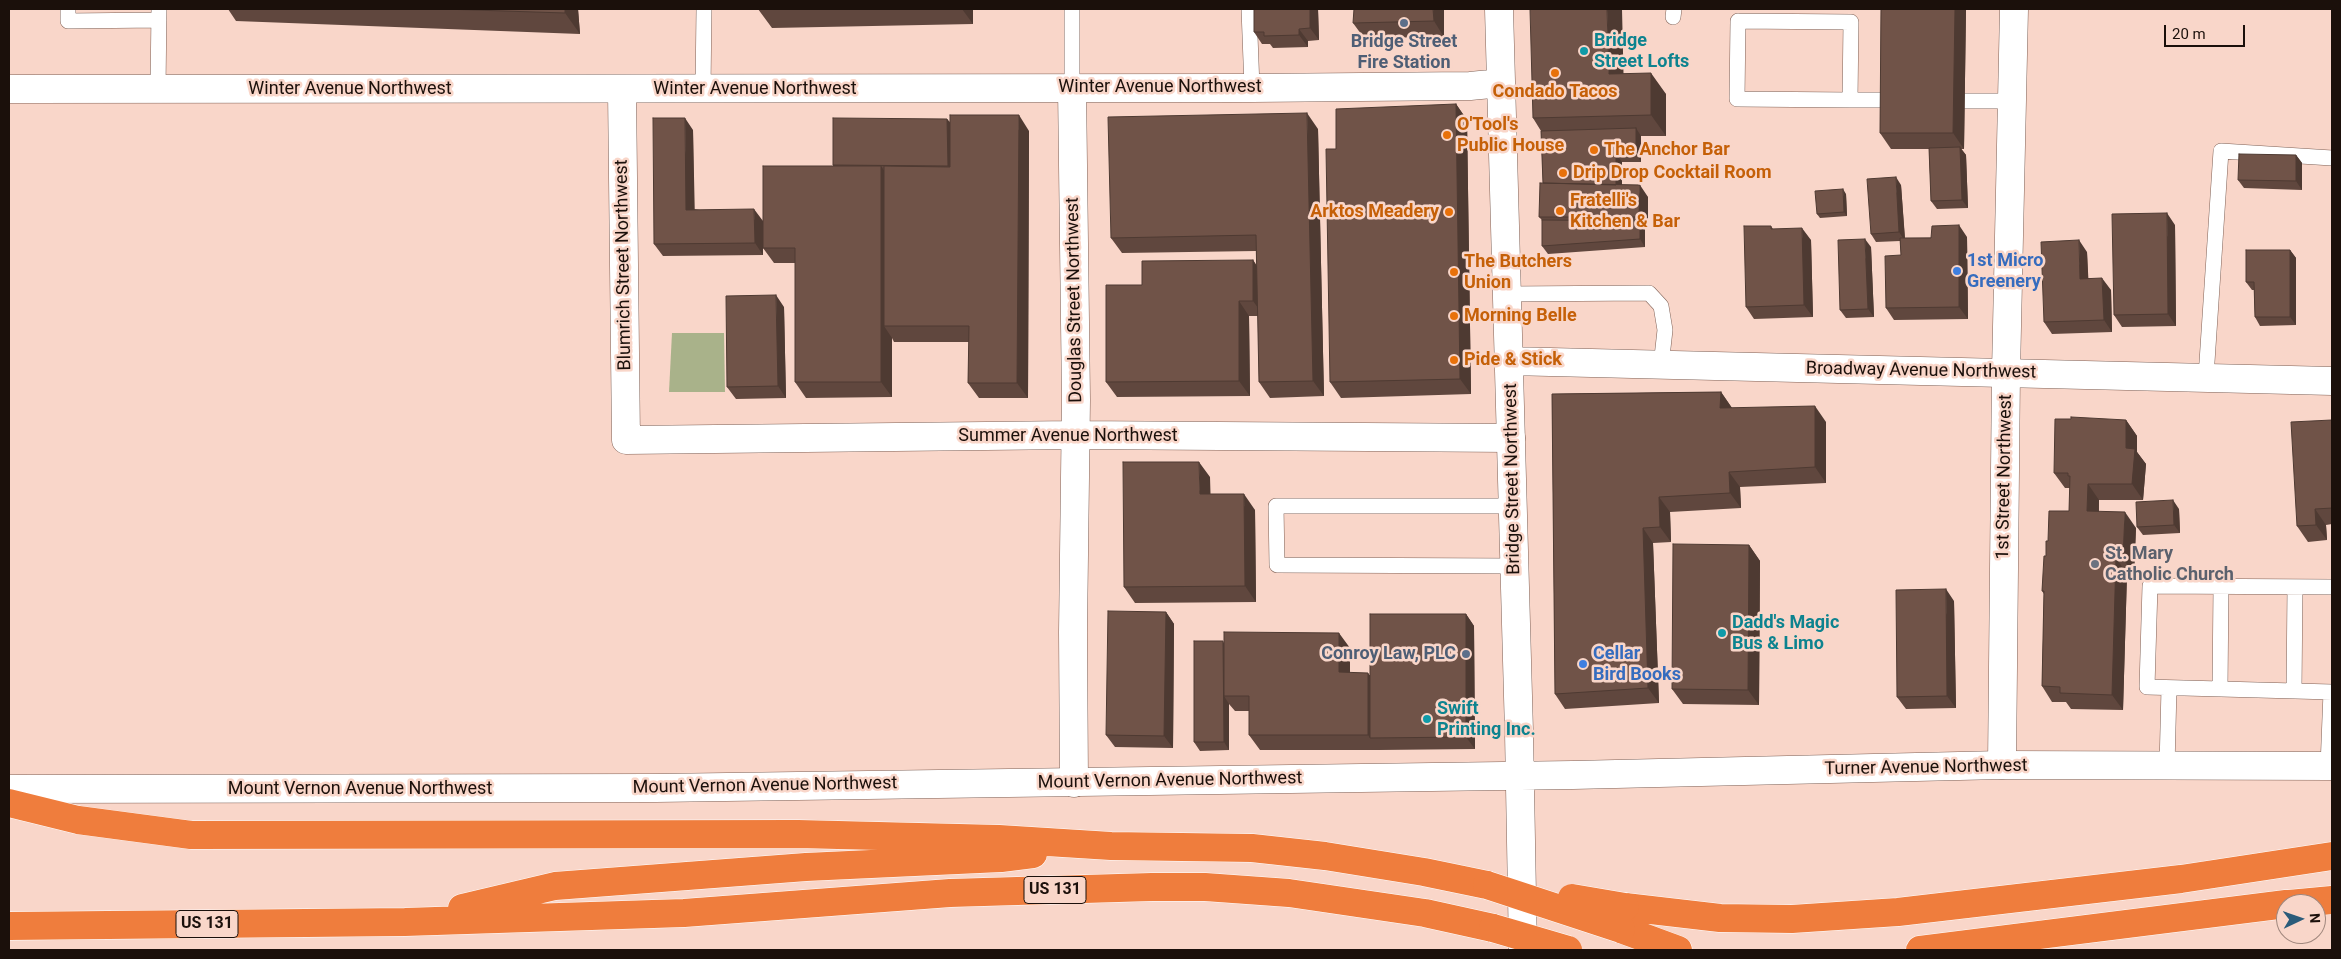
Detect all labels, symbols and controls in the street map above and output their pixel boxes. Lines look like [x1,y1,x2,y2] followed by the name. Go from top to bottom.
[2166,15,2247,47] scale bar
[1398,17,1410,29] marker: Bridge Street Fire Station
[2172,25,2206,43] text: 20 m
[1594,30,1689,72] place label: Bridge Street Lofts
[1351,31,1457,74] place label: Bridge Street Fire Station
[1578,45,1590,57] marker: Bridge Street Lofts
[1549,67,1561,79] marker: Condado Tacos
[1058,76,1262,98] street label: Winter Avenue Northwest
[248,78,452,100] street label: Winter Avenue Northwest
[653,78,857,100] street label: Winter Avenue Northwest
[1493,81,1617,103] place label: Condado Tacos
[1457,114,1564,156] place label: O'Tool's Public House
[1441,129,1453,141] marker: O'Tool's Public House
[1604,139,1730,161] place label: The Anchor Bar
[1588,144,1600,156] marker: The Anchor Bar
[611,159,637,371] street label: Blumrich Street Northwest
[1573,162,1772,184] place label: Drip Drop Cocktail Room
[1557,167,1569,179] marker: Drip Drop Cocktail Room
[1570,190,1680,232] place label: Fratelli's Kitchen & Bar
[1062,197,1088,403] street label: Douglas Street Northwest
[1310,201,1439,223] place label: Arktos Meadery
[1554,205,1566,217] marker: Fratelli's Kitchen & Bar
[1443,206,1455,218] marker: Arktos Meadery
[1967,250,2044,292] place label: 1st Micro Greenery
[1464,251,1572,294] place label: The Butchers Union
[1951,265,1963,277] marker: 1st Micro Greenery
[1448,266,1460,278] marker: The Butchers Union
[1464,305,1577,327] place label: Morning Belle
[1448,310,1460,322] marker: Morning Belle
[1464,349,1562,371] place label: Pide & Stick
[1448,354,1460,366] marker: Pide & Stick
[1806,358,2036,384] street label: Broadway Avenue Northwest
[1501,383,1525,575] street label: Bridge Street Northwest
[1993,394,2017,560] street label: 1st Street Northwest
[958,425,1178,447] street label: Summer Avenue Northwest
[2105,543,2234,586] place label: St. Mary Catholic Church
[2089,558,2101,570] marker: St. Mary Catholic Church
[1732,612,1839,654] place label: Dadd's Magic Bus & Limo
[1716,627,1728,639] marker: Dadd's Magic Bus & Limo
[1321,643,1456,665] place label: Conroy Law, PLC
[1593,643,1681,686] place label: Cellar Bird Books
[1460,648,1472,660] marker: Conroy Law, PLC
[1577,658,1589,670] marker: Cellar Bird Books
[1437,698,1536,741] place label: Swift Printing Inc.
[1421,713,1433,725] marker: Swift Printing Inc.
[1824,755,2028,781] street label: Turner Avenue Northwest
[1038,768,1302,794] street label: Mount Vernon Avenue Northwest
[633,773,897,799] street label: Mount Vernon Avenue Northwest
[228,778,492,800] street label: Mount Vernon Avenue Northwest
[1024,876,1086,904] road number: US 131
[2276,894,2326,944] north arrow
[176,911,238,938] road number: US 131
[2307,913,2323,924] text: N

